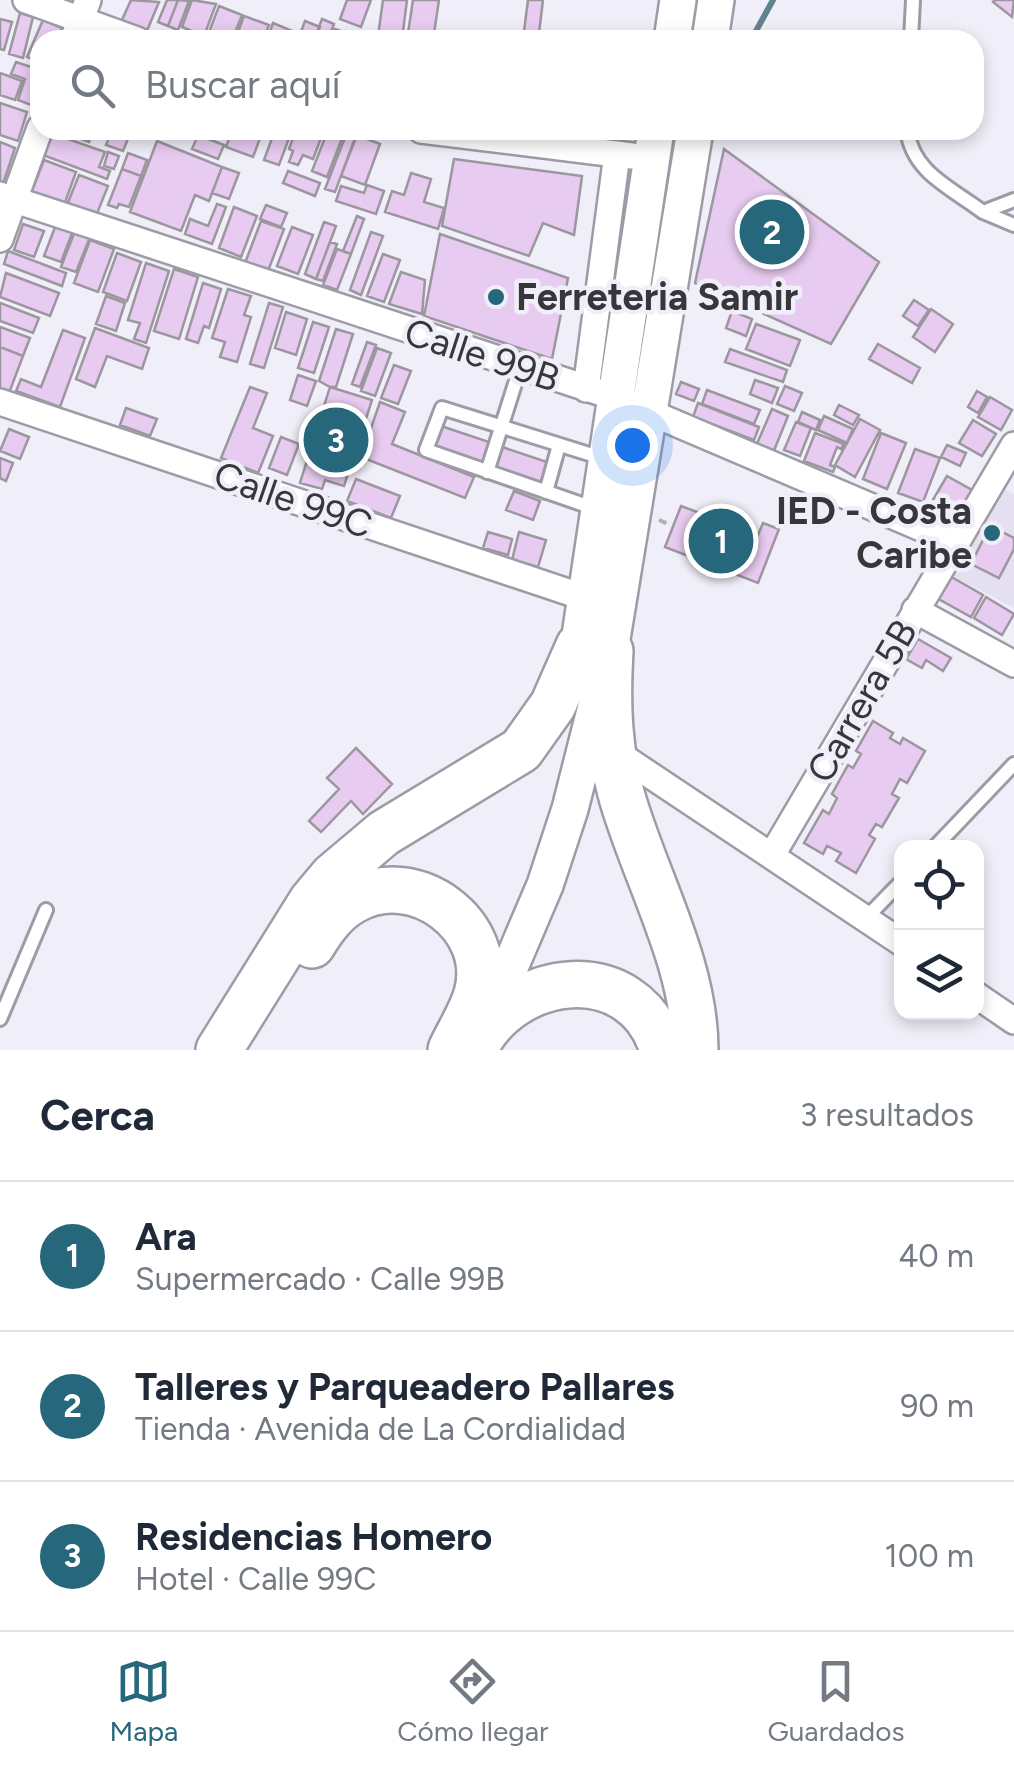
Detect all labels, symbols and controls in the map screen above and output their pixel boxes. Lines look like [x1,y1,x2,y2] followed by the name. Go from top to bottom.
[30,30,984,140] search box
[65,58,120,113] icon: search
[145,62,341,108] text: Buscar aquí
[740,194,804,270] pin: 2
[516,274,798,320] place label: Ferreteria Samir
[485,286,507,308] marker: Ferreteria Samir
[399,308,565,402] street label: Calle 99B
[304,402,368,478] pin: 3
[607,420,658,471] your location
[208,452,378,548] street label: Calle 99C
[776,488,972,578] place label: IED - Costa Caribe
[688,504,754,578] pin: 1
[981,522,1003,544] marker: IED - Costa Caribe
[797,612,927,790] street label: Carrera 5B
[894,840,984,1020] map controls
[894,840,984,930] button: locate
[894,930,984,1020] button: layers
[40,1090,155,1141] text: Cerca
[800,1096,974,1134] text: 3 resultados
[135,1214,197,1260] text: Ara
[66,1237,79,1275] text: 1
[898,1237,974,1275] text: 40 m
[135,1260,505,1298] text: Supermercado · Calle 99B
[135,1364,675,1410] text: Talleres y Parqueadero Pallares
[63,1387,82,1425] text: 2
[900,1387,974,1425] text: 90 m
[135,1410,626,1448] text: Tienda · Avenida de La Cordialidad
[135,1514,492,1560] text: Residencias Homero
[64,1537,81,1575] text: 3
[885,1537,974,1575] text: 100 m
[135,1560,376,1598] text: Hotel · Calle 99C
[109,1654,178,1748] tab: Mapa
[397,1654,548,1748] tab: Cómo llegar
[767,1654,905,1748] tab: Guardados

